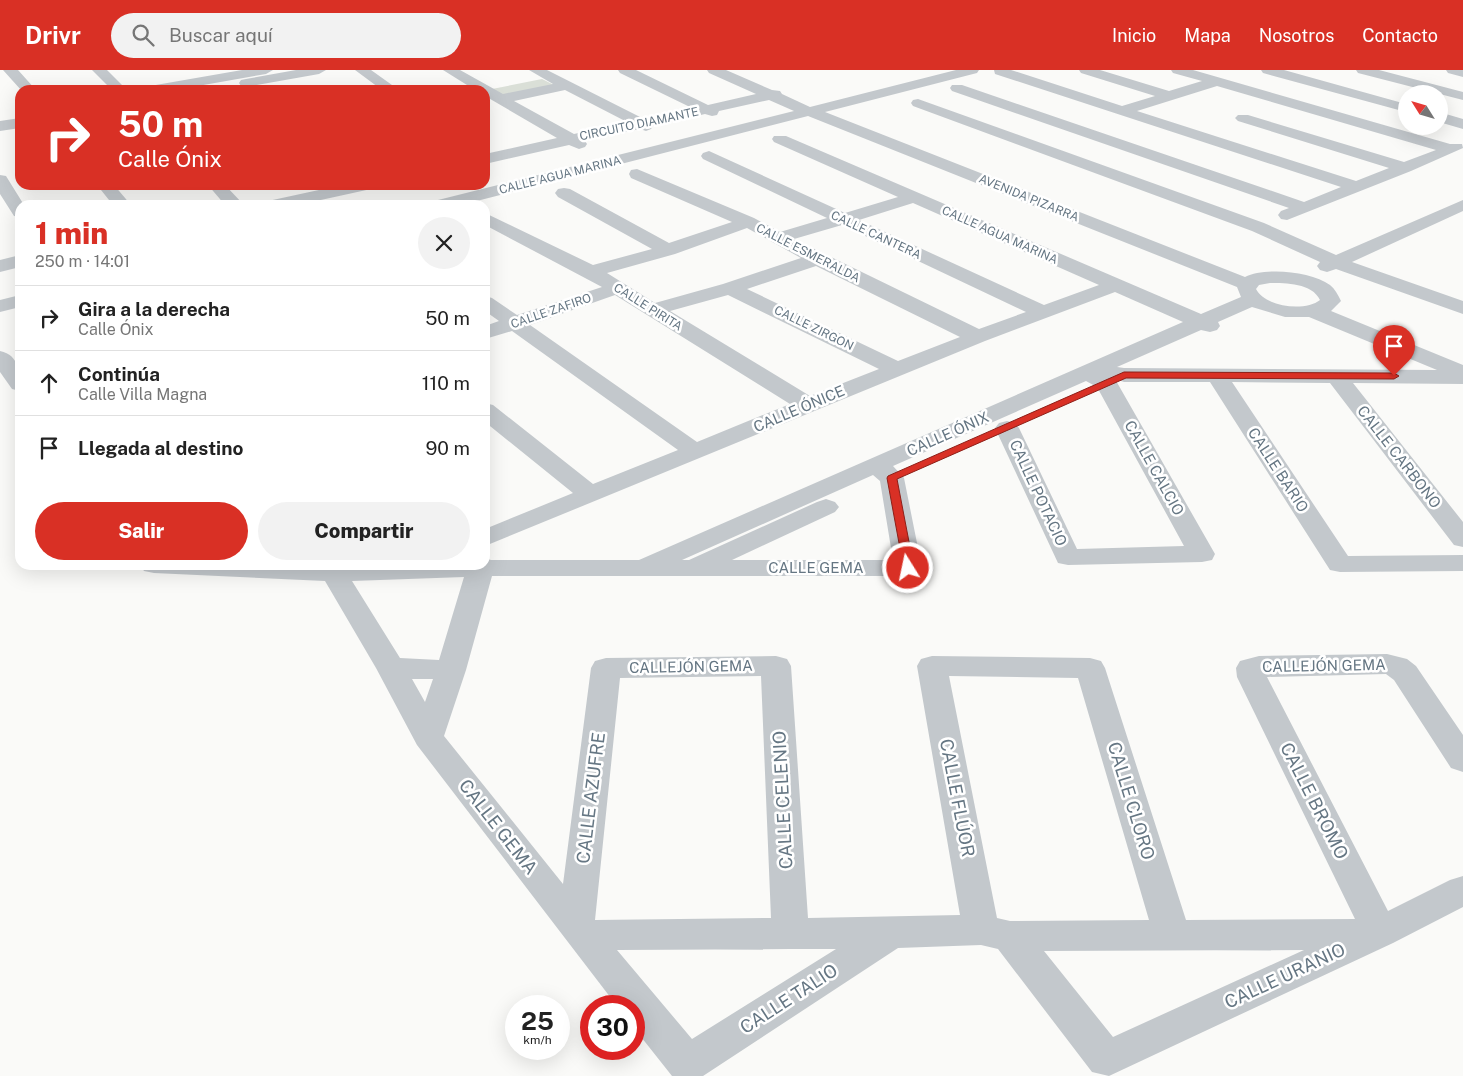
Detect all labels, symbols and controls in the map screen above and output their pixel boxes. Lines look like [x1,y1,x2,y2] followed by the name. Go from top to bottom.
[111,13,461,58] search box
[25,21,81,49] text: Drivr
[129,21,157,49] icon: search
[169,24,273,46] text: Buscar aquí
[1112,25,1156,46] text: Inicio
[1184,25,1231,46] text: Mapa
[1259,25,1334,46] text: Nosotros
[1362,25,1438,46] text: Contacto
[1398,85,1448,135] north arrow
[1398,85,1448,135] map controls
[118,104,203,145] text: 50 m
[35,105,100,170] icon: right
[578,105,700,143] street label: CIRCUITO DIAMANTE
[118,146,222,172] text: Calle Ónix
[497,153,623,197] street label: CALLE AGUA MARINA
[977,172,1082,225] street label: AVENIDA PIZARRA
[940,203,1061,267] street label: CALLE AGUA MARINA
[829,208,924,262] street label: CALLE CANTERA
[35,215,108,251] text: 1 min
[418,217,470,269] button: close
[754,221,863,285] street label: CALLE ESMERALDA
[35,252,130,271] text: 250 m · 14:01
[611,280,685,334] street label: CALLE PIRITA
[509,291,593,331] street label: CALLE ZAFIRO
[78,298,230,320] text: Gira a la derecha
[772,303,856,353] street label: CALLE ZIRGON
[35,304,63,332] icon: right
[425,307,470,329] text: 50 m
[78,320,154,339] text: Calle Ónix
[1373,325,1415,376] pin
[1380,332,1408,360] icon: arrive
[78,363,160,385] text: Continúa
[35,369,63,397] icon: ahead
[422,372,470,394] text: 110 m
[750,381,847,435] street label: CALLE ÓNICE
[78,385,207,404] text: Calle Villa Magna
[1354,402,1445,511] street label: CALLE CARBONO
[904,407,991,459] street label: CALLE ÓNIX
[1121,417,1188,518] street label: CALLE CALCIO
[1245,424,1312,515] street label: CALLE BARIO
[35,434,63,462] icon: arrive
[78,437,243,459] text: Llegada al destino
[426,437,470,459] text: 90 m
[1006,437,1070,549] street label: CALLE POTACIO
[35,502,248,560] button: Salir
[258,502,470,560] button: Compartir
[881,541,933,593] position arrow
[768,559,864,576] street label: CALLE GEMA
[1262,655,1386,675] street label: CALLEJÓN GEMA
[629,656,753,676] street label: CALLEJÓN GEMA
[768,730,797,870] street label: CALLE CELENIO
[572,731,609,865] street label: CALLE AZUFRE
[936,737,980,859] street label: CALLE FLÚOR
[1104,739,1159,862] street label: CALLE CLORO
[1276,739,1353,862] street label: CALLE BROMO
[455,775,542,878] street label: CALLE GEMA
[1221,938,1348,1013] street label: CALLE URANIO
[736,959,841,1038] street label: CALLE TALIO
[580,995,645,1060] speed limit sign: 30
[521,1006,554,1036] text: 25
[523,1033,552,1047] text: km/h

